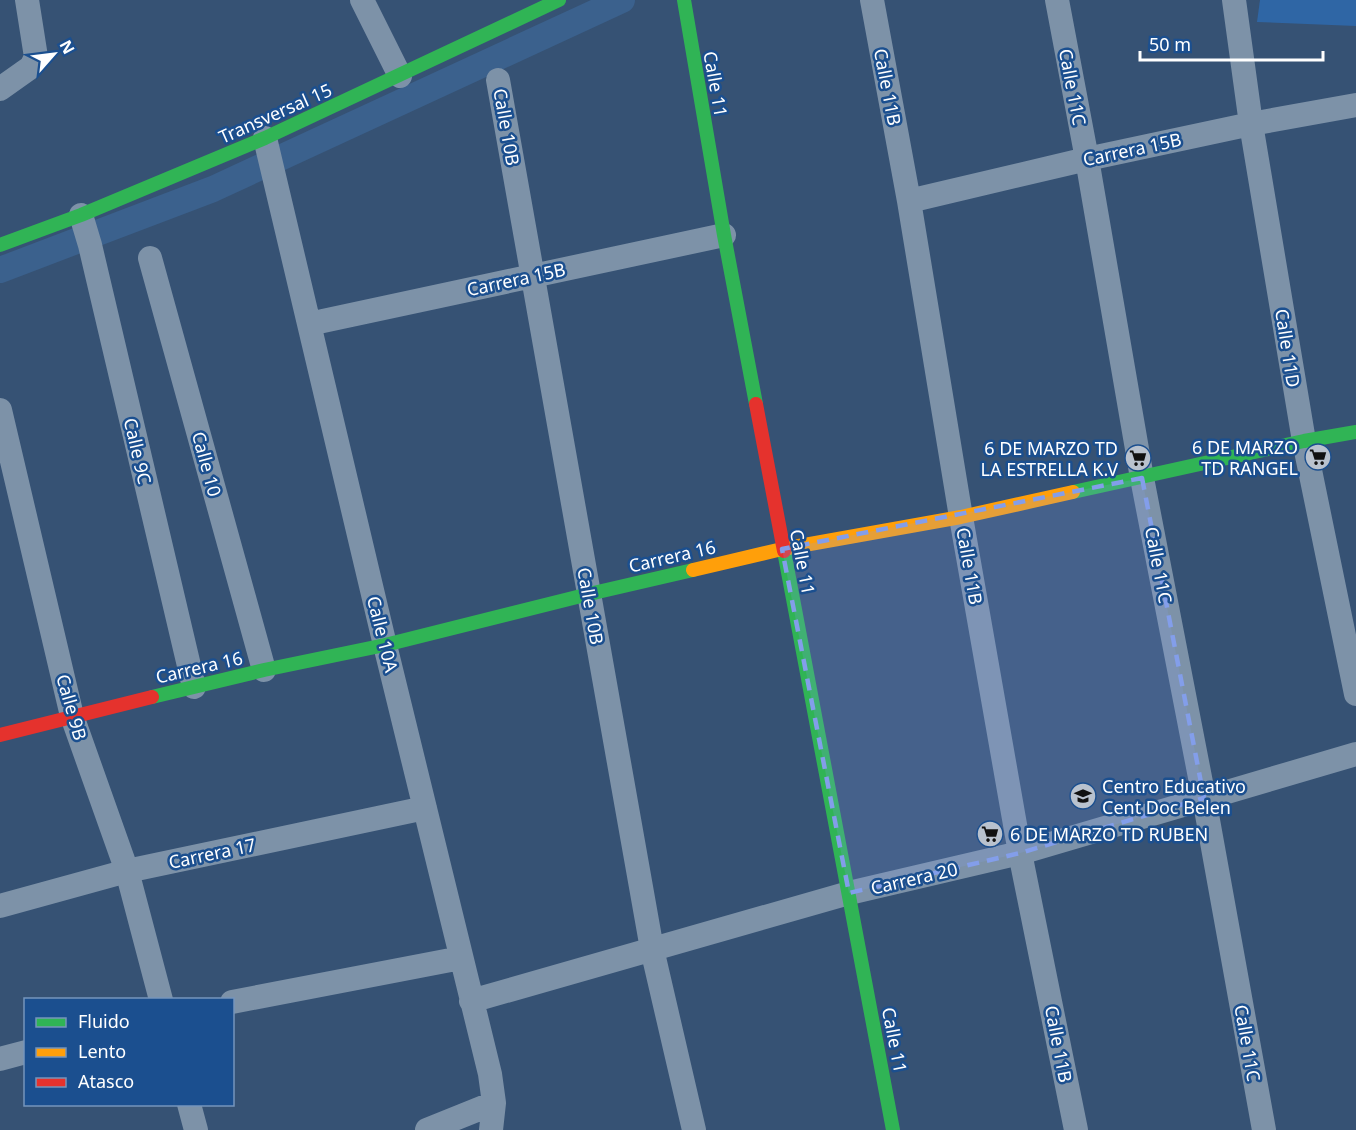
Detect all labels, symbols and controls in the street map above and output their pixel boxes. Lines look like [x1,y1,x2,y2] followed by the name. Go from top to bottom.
[24,24,84,84] north arrow
[1140,24,1323,62] scale bar
[1149,32,1191,56] text: 50 m
[54,36,80,58] text: N
[869,46,907,128] street label: Calle 11B
[1054,47,1092,127] street label: Calle 11C
[698,49,734,119] street label: Calle 11
[215,77,335,149] street label: Transversal 15
[488,87,526,167] street label: Calle 10B
[1080,127,1184,171] street label: Carrera 15B
[464,257,568,301] street label: Carrera 15B
[1270,307,1306,389] street label: Calle 11D
[119,416,157,486] street label: Calle 9C
[187,429,227,499] street label: Calle 10
[1192,435,1298,480] place label: 6 DE MARZO TD RANGEL
[981,436,1118,481] place label: 6 DE MARZO TD LA ESTRELLA K.V
[1303,442,1333,472] supermarket icon: 6 DE MARZO TD RANGEL
[1123,443,1153,473] supermarket icon: 6 DE MARZO TD LA ESTRELLA K.V
[1140,525,1178,605] street label: Calle 11C
[951,526,989,606] street label: Calle 11B
[785,527,821,597] street label: Calle 11
[626,534,718,578] street label: Carrera 16
[572,566,610,646] street label: Calle 10B
[362,593,404,675] street label: Calle 10A
[153,645,245,689] street label: Carrera 16
[51,671,93,743] street label: Calle 9B
[1102,774,1246,819] place label: Centro Educativo Cent Doc Belen
[1068,781,1098,811] school or university icon: Centro Educativo Cent Doc Belen
[975,819,1005,849] supermarket icon: 6 DE MARZO TD RUBEN
[1010,822,1208,846] place label: 6 DE MARZO TD RUBEN
[166,832,258,874] street label: Carrera 17
[868,856,960,900] street label: Carrera 20
[24,998,234,1106] legend
[1040,1003,1078,1085] street label: Calle 11B
[1229,1003,1267,1083] street label: Calle 11C
[877,1005,913,1075] street label: Calle 11
[78,1009,130,1033] text: Fluido
[78,1039,126,1063] text: Lento
[78,1069,134,1093] text: Atasco

